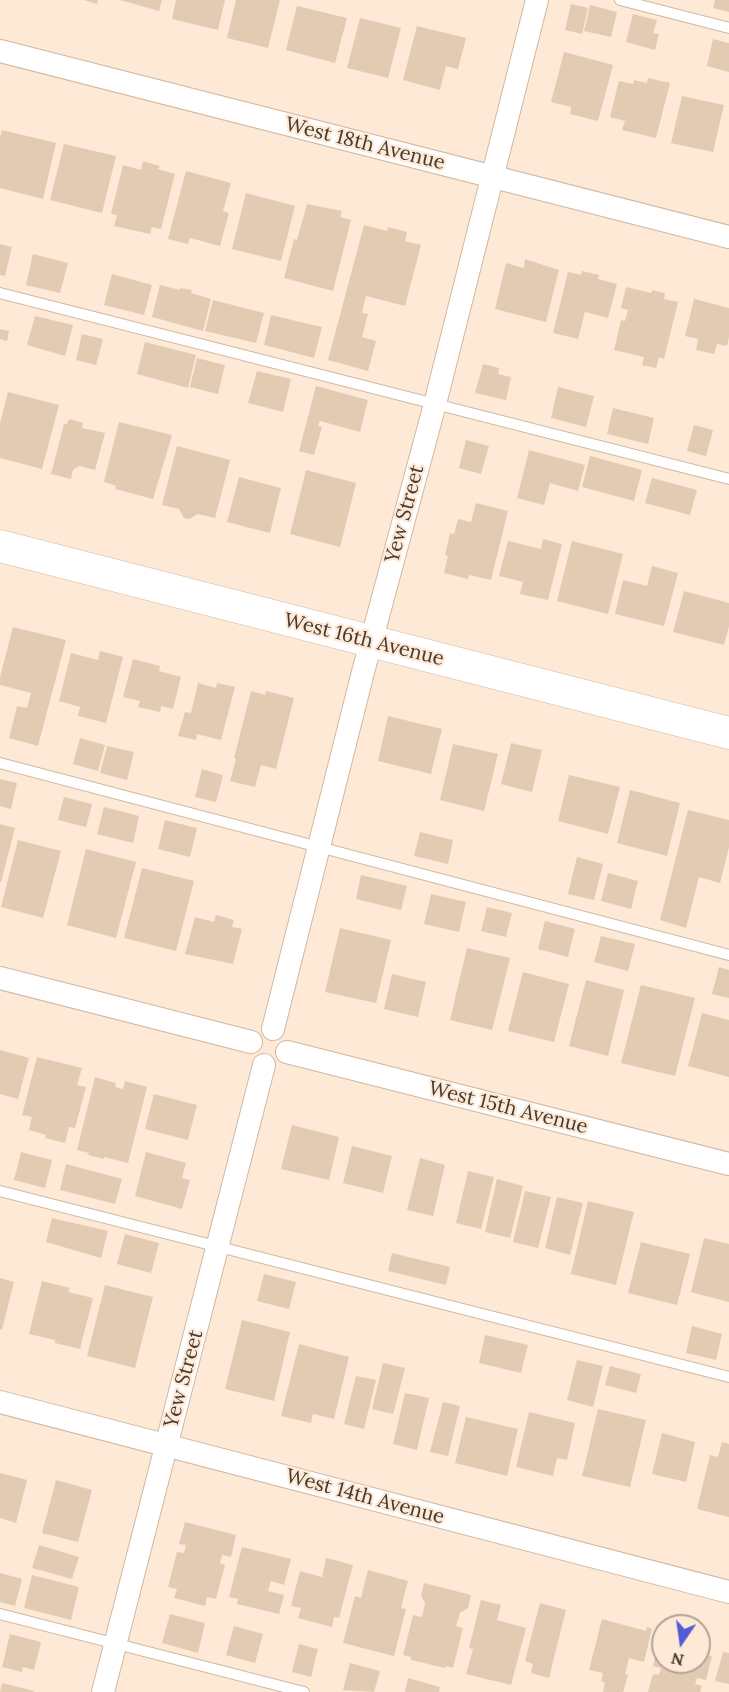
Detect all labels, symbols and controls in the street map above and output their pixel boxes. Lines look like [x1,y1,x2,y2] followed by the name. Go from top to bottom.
[283,113,447,175] street label: West 18th Avenue
[380,462,430,566] street label: Yew Street
[282,609,446,671] street label: West 16th Avenue
[426,1077,590,1139] street label: West 15th Avenue
[159,1327,209,1431] street label: Yew Street
[283,1464,447,1530] street label: West 14th Avenue
[651,1614,711,1674] north arrow
[669,1648,686,1671] text: N

